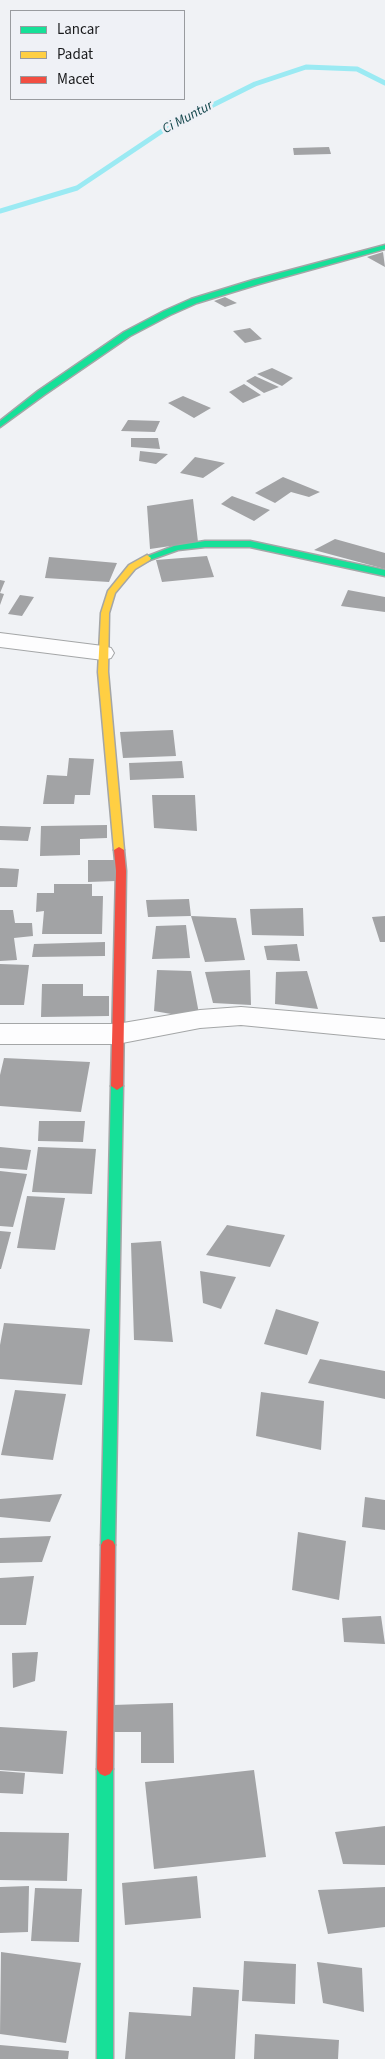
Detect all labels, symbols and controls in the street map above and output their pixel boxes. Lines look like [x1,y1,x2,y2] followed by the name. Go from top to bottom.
[10,10,185,100] legend
[57,19,100,40] text: Lancar
[57,44,93,65] text: Padat
[57,69,94,90] text: Macet
[160,98,216,138] water label: Ci Muntur

